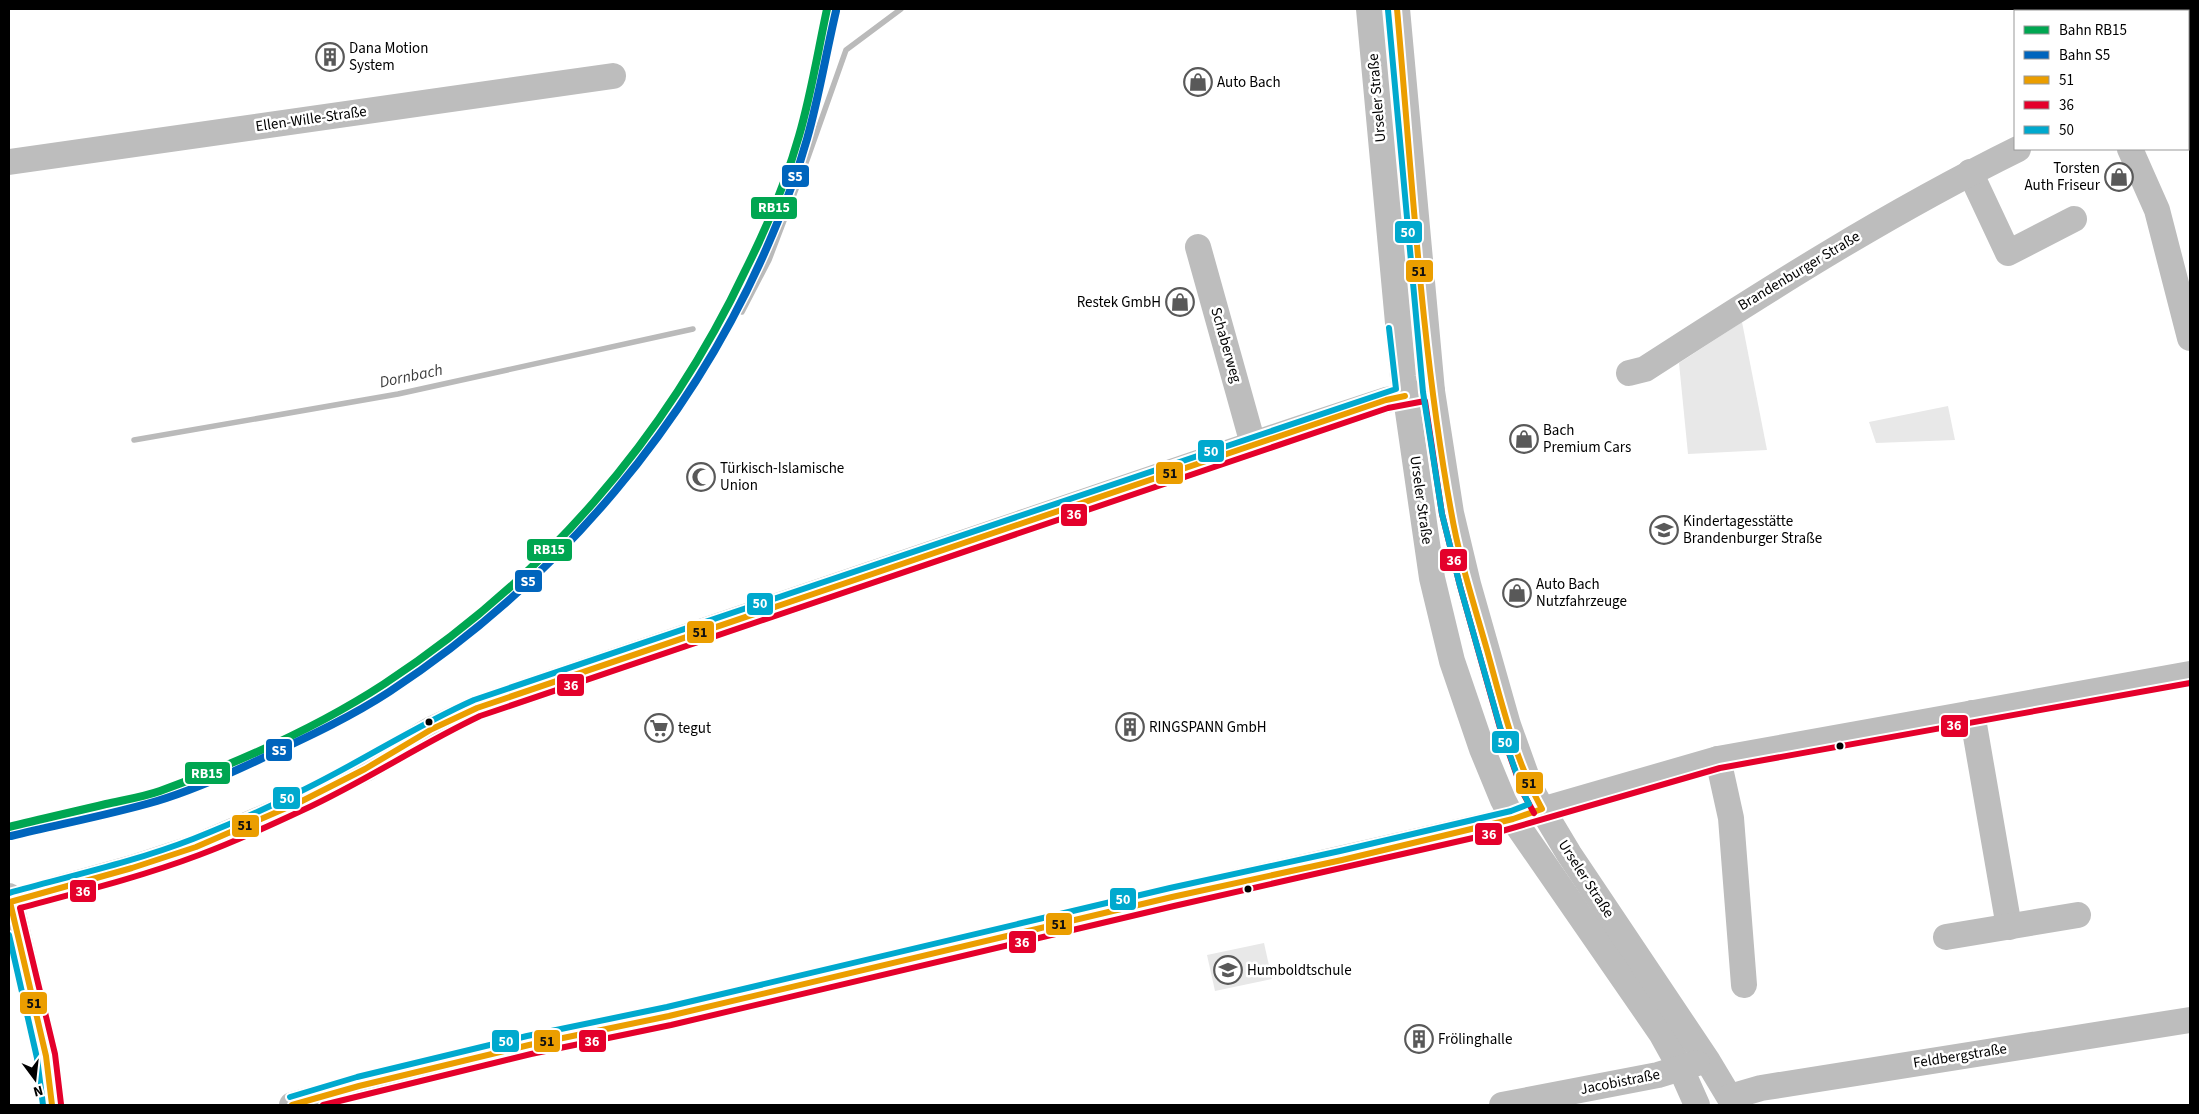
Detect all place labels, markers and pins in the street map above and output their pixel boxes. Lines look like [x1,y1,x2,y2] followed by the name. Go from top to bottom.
[349,38,428,76] place label: Dana Motion System
[315,42,345,72] building icon: Dana Motion System
[1183,67,1213,97] shop icon: Auto Bach
[1217,72,1281,93] place label: Auto Bach
[2024,158,2101,196] place label: Torsten Auth Friseur
[2104,162,2134,192] shop icon: Torsten Auth Friseur
[1165,287,1195,317] shop icon: Restek GmbH
[1077,292,1161,313] place label: Restek GmbH
[1543,420,1631,458] place label: Bach Premium Cars
[1509,424,1539,454] shop icon: Bach Premium Cars
[720,458,844,496] place label: Türkisch-Islamische Union
[686,462,716,492] mosque icon: Türkisch-Islamische Union
[1683,511,1822,549] place label: Kindertagesstätte Brandenburger Straße
[1649,515,1679,545] school or university icon: Kindertagesstätte Brandenburger Straße
[1536,574,1627,612] place label: Auto Bach Nutzfahrzeuge
[1502,578,1532,608] shop icon: Auto Bach Nutzfahrzeuge
[1115,712,1145,742] building icon: RINGSPANN GmbH
[644,713,674,743] supermarket icon: tegut
[424,717,434,727] unlabelled marker
[1149,717,1267,738] place label: RINGSPANN GmbH
[678,718,711,739] place label: tegut
[1835,741,1845,751] unlabelled marker
[1243,884,1253,894] unlabelled marker
[1213,955,1243,985] school or university icon: Humboldtschule
[1247,960,1352,981] place label: Humboldtschule
[1404,1024,1434,1054] building icon: Frölinghalle
[1438,1029,1512,1050] place label: Frölinghalle

